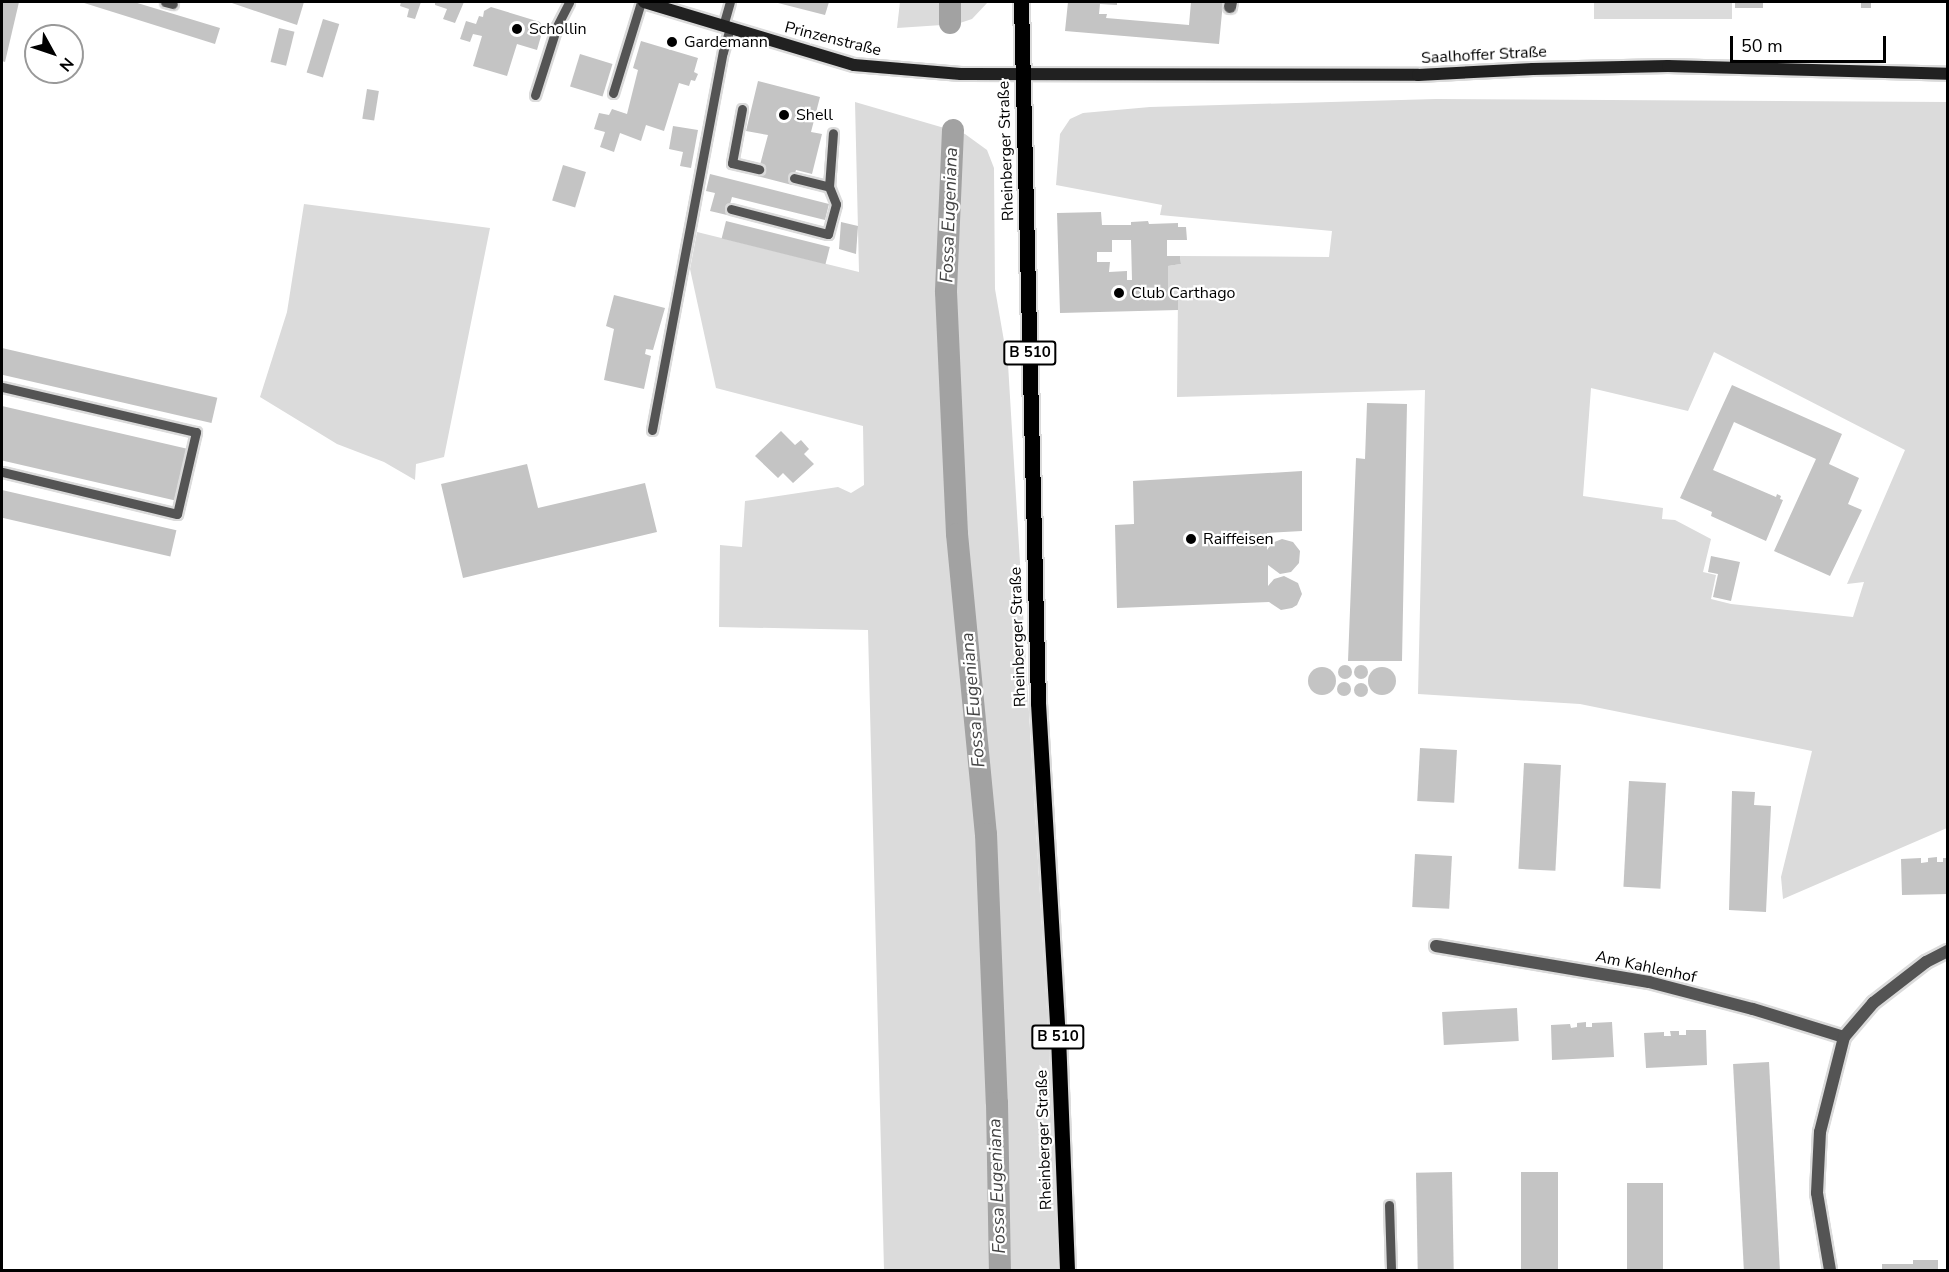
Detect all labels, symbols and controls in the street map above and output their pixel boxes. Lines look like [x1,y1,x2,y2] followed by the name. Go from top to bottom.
[783,18,883,60] street label: Prinzenstraße
[529,19,587,39] place label: Schollin
[510,22,524,36] marker: Schollin
[24,24,84,84] north arrow
[1733,24,1889,62] scale bar
[684,32,768,52] place label: Gardemann
[1741,34,1783,58] text: 50 m
[665,35,679,49] marker: Gardemann
[1421,42,1547,68] street label: Saalhoffer Straße
[54,53,79,76] text: N
[994,81,1018,221] street label: Rheinberger Straße
[796,105,833,125] place label: Shell
[777,108,791,122] marker: Shell
[936,147,962,283] water label: Fossa Eugeniana
[1131,283,1235,303] place label: Club Carthago
[1112,286,1126,300] marker: Club Carthago
[1003,341,1057,365] road number: B 510
[1203,529,1274,549] place label: Raiffeisen
[1184,532,1198,546] marker: Raiffeisen
[1006,567,1030,707] street label: Rheinberger Straße
[956,632,990,768] water label: Fossa Eugeniana
[1594,947,1698,987] street label: Am Kahlenhof
[1031,1025,1085,1049] road number: B 510
[1032,1070,1056,1210] street label: Rheinberger Straße
[984,1118,1010,1254] water label: Fossa Eugeniana

